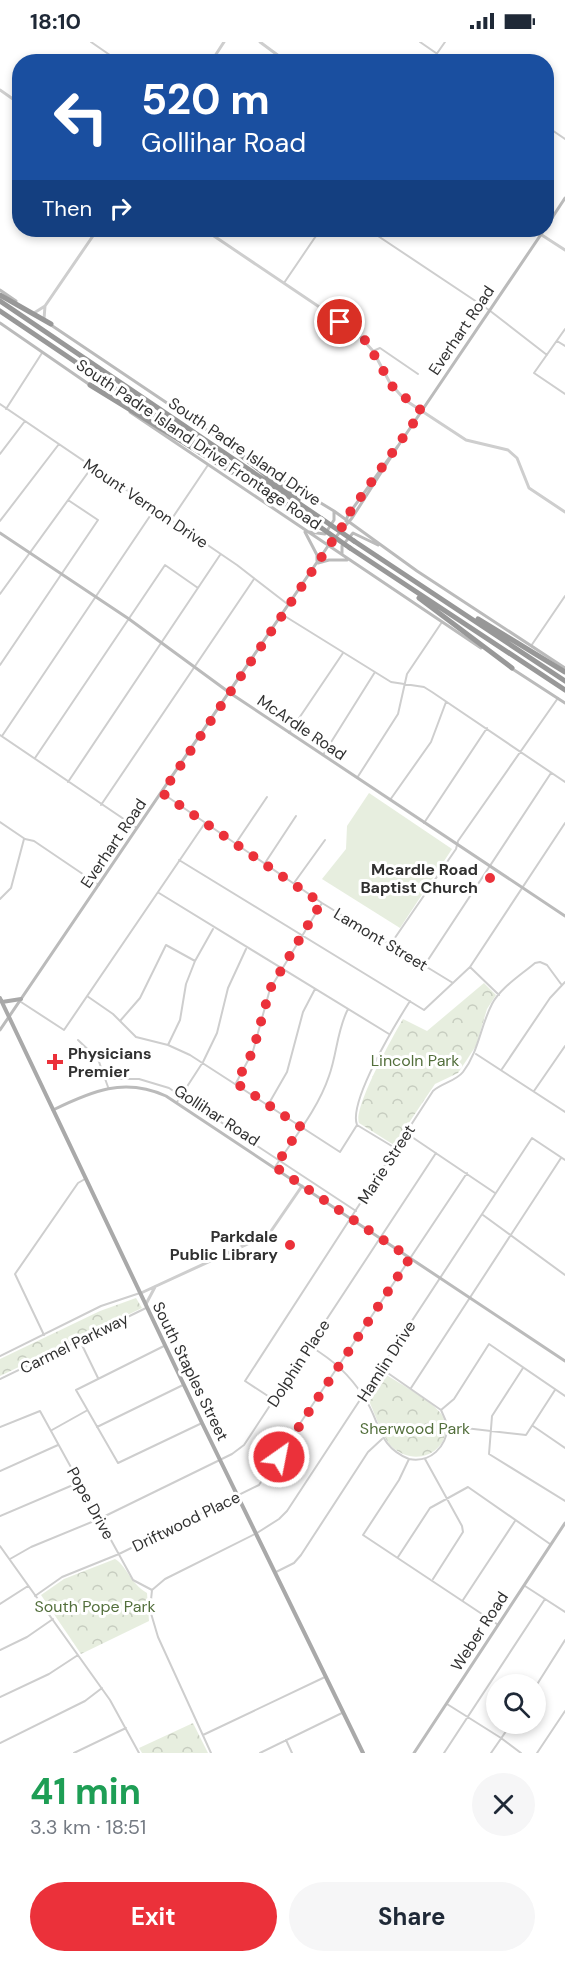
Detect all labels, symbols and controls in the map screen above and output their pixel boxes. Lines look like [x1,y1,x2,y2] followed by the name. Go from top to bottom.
[30,7,81,36] text: 18:10
[141,72,270,127] text: 520 m
[42,78,120,156] icon: left
[141,125,306,160] text: Gollihar Road
[104,192,137,225] icon: right
[42,194,92,223] text: Then
[424,281,499,379] street label: Everhart Road
[314,296,365,347] pin
[323,305,356,338] icon: arrive
[73,355,325,533] street label: South Padre Island Drive Frontage Road
[165,393,325,509] street label: South Padre Island Drive
[79,454,212,553] street label: Mount Vernon Drive
[253,690,350,765] street label: McArdle Road
[76,794,151,892] street label: Everhart Road
[360,859,478,898] place label: Mcardle Road Baptist Church
[483,871,497,885] marker: Mcardle Road Baptist Church
[330,903,432,976] street label: Lamont Street
[68,1043,151,1082] place label: Physicians Premier
[371,1050,459,1071] park label: Lincoln Park
[46,1053,64,1071] marker: Physicians Premier
[170,1080,264,1151] street label: Gollihar Road
[353,1121,420,1208] street label: Marie Street
[170,1226,278,1265] place label: Parkdale Public Library
[283,1238,297,1252] marker: Parkdale Public Library
[148,1298,233,1444] street label: South Staples Street
[17,1308,132,1379] street label: Carmel Parkway
[262,1315,335,1411] street label: Dolphin Place
[352,1317,420,1406] street label: Hamlin Drive
[360,1418,470,1439] park label: Sherwood Park
[247,1425,311,1489] position arrow
[62,1463,119,1543] street label: Pope Drive
[129,1486,244,1557] street label: Driftwood Place
[446,1588,513,1675] street label: Weber Road
[35,1596,155,1617] park label: South Pope Park
[486,1674,546,1734] map controls
[486,1674,546,1734] button: search
[30,1768,141,1815] text: 41 min
[472,1773,535,1836] button: close
[30,1814,146,1840] text: 3.3 km · 18:51
[30,1882,277,1951] button: Exit
[289,1882,535,1951] button: Share

